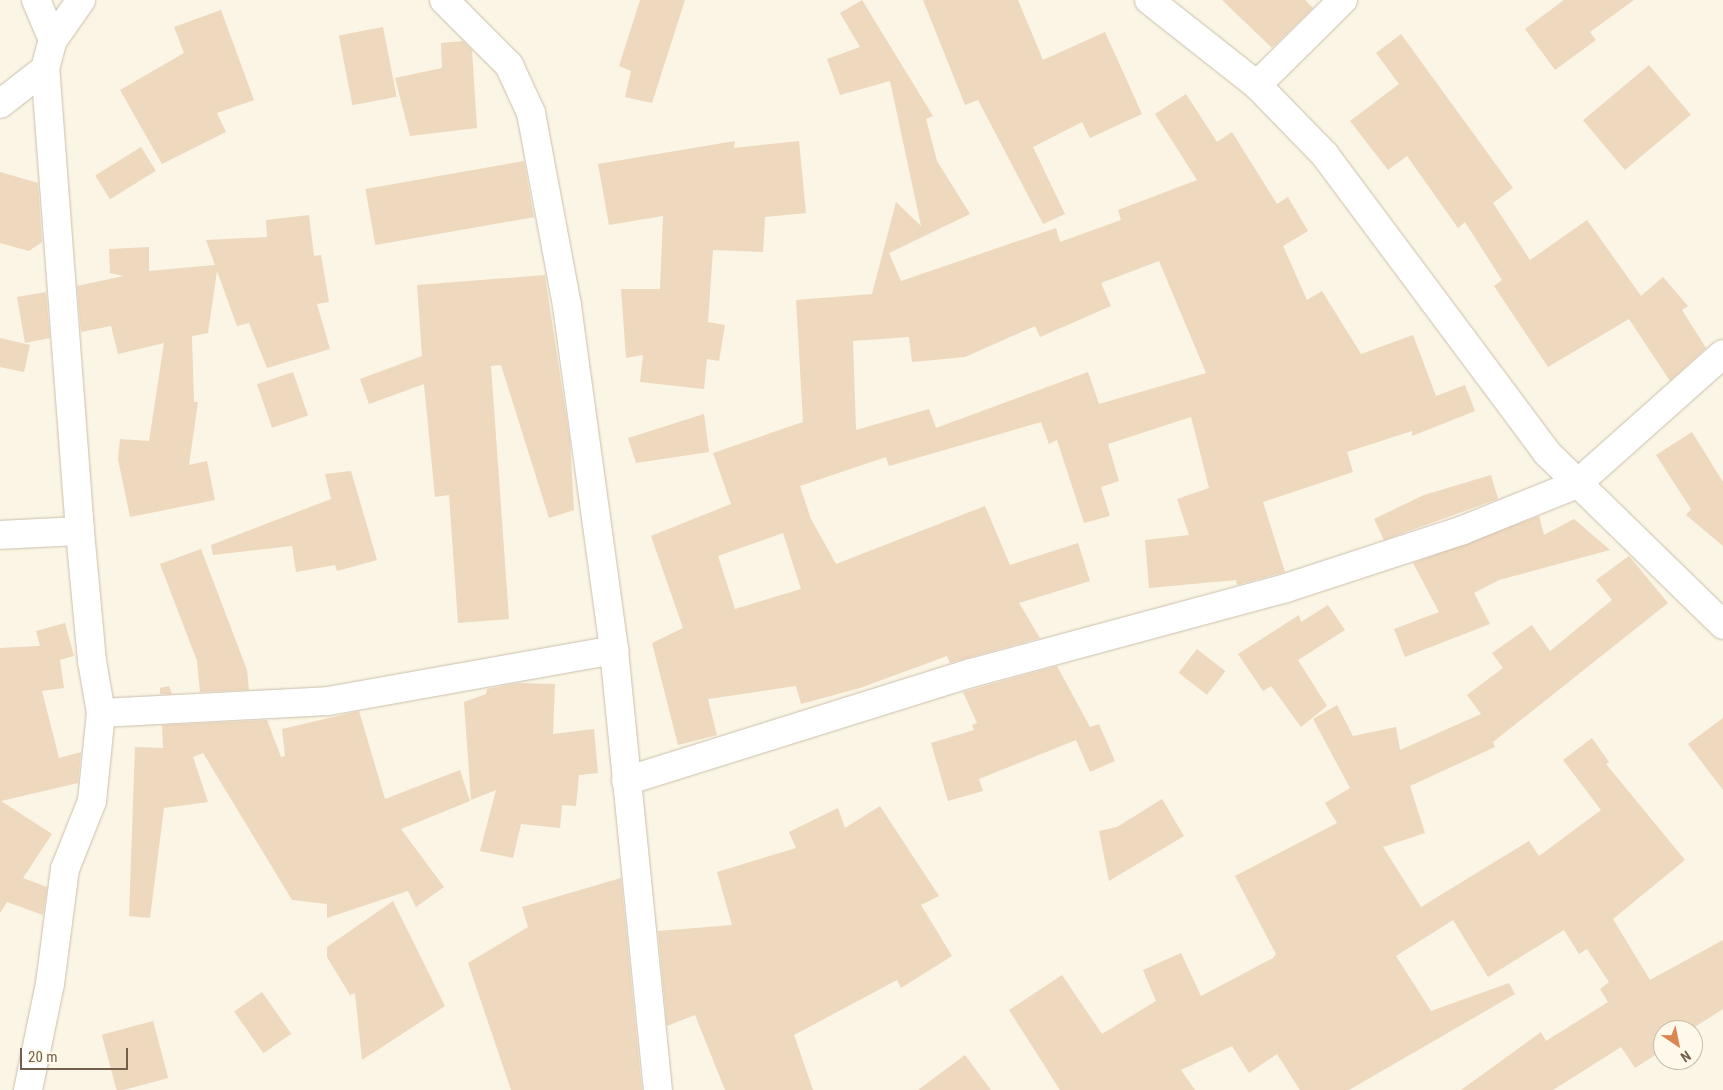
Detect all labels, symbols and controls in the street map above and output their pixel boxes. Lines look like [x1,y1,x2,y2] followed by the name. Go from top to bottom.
[1653,1020,1703,1070] north arrow
[22,1038,130,1070] scale bar
[28,1048,58,1066] text: 20 m
[1678,1048,1694,1066] text: N

